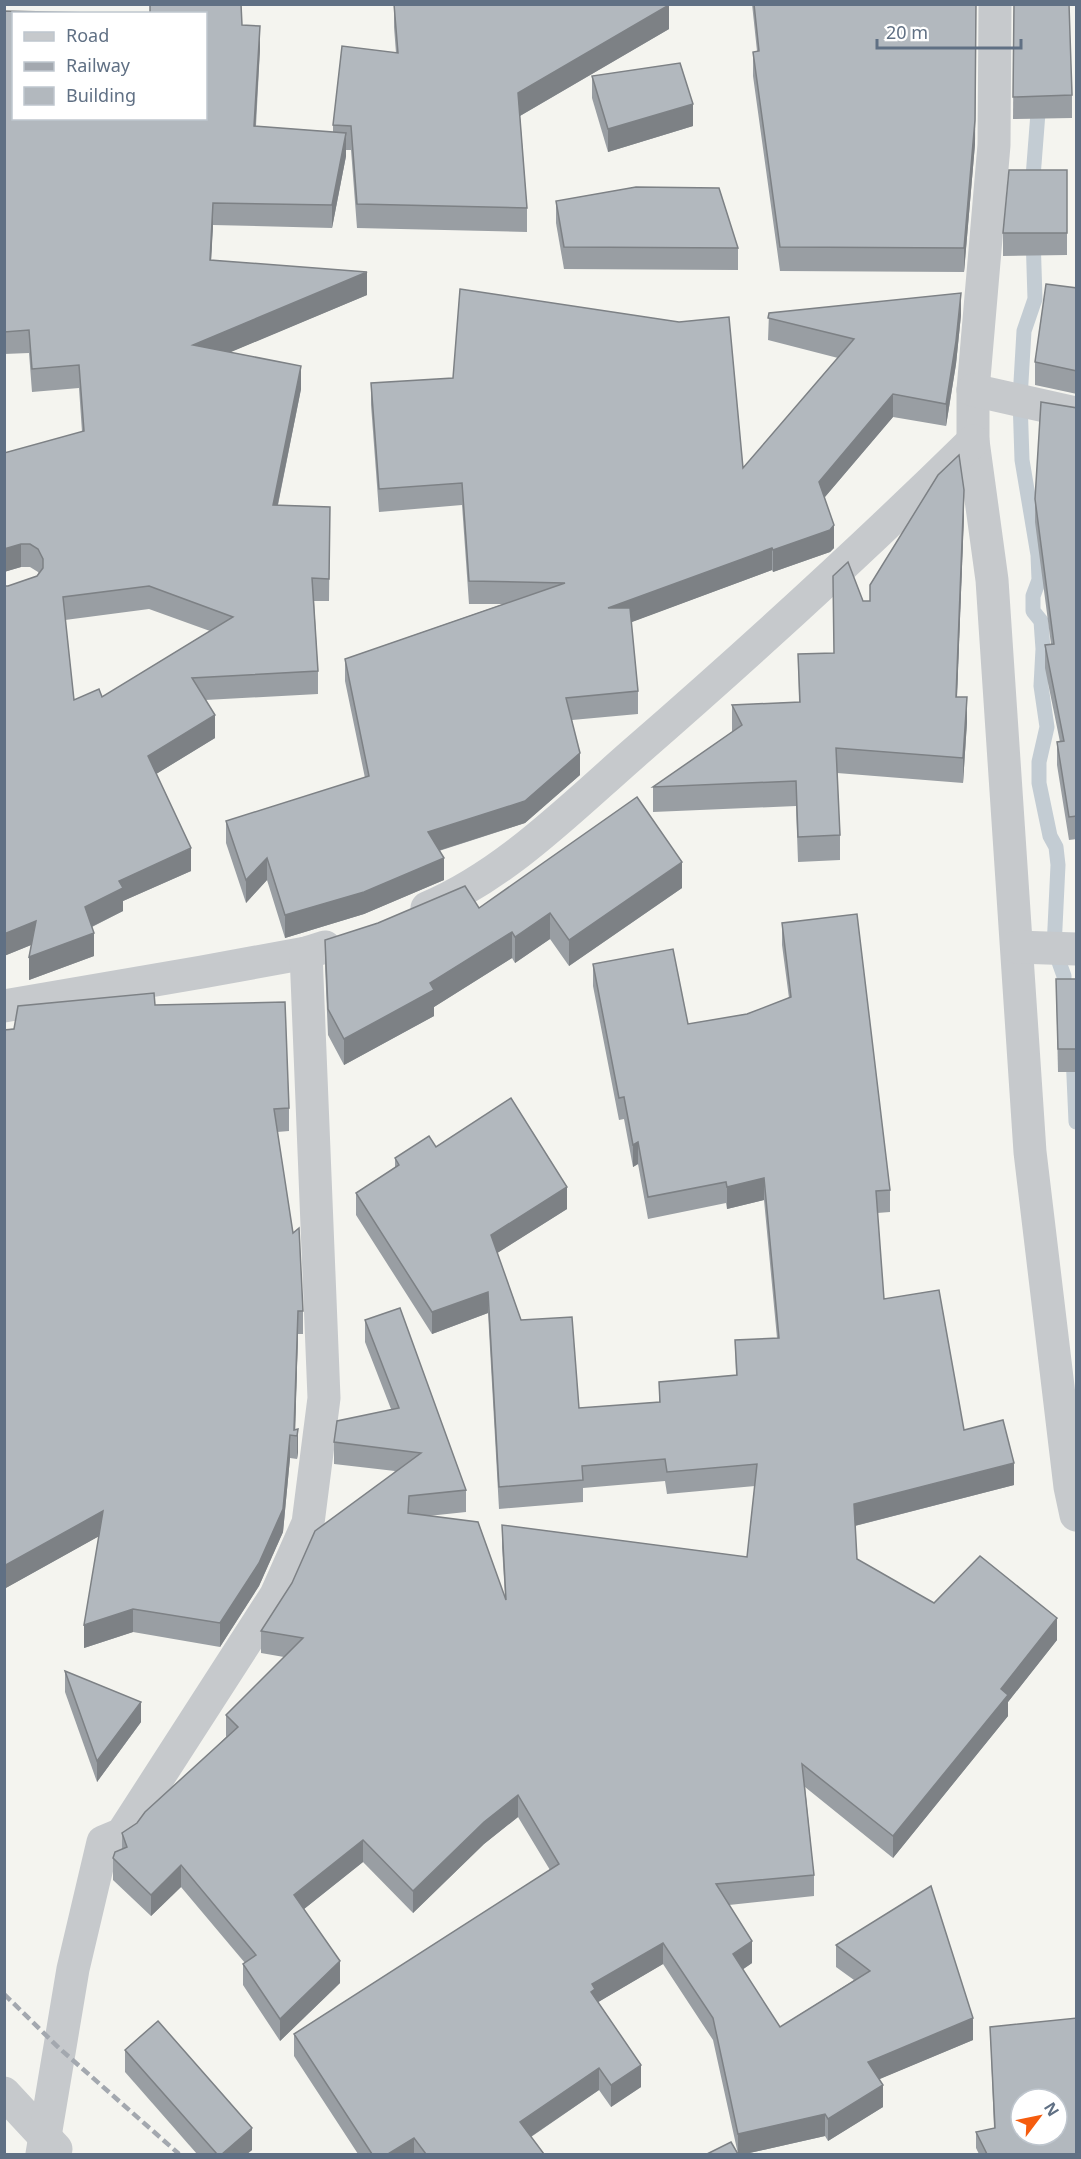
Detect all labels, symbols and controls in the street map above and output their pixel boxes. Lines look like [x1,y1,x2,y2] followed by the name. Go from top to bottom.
[12,12,207,120] legend
[877,12,1021,50] scale bar
[886,20,928,44] text: 20 m
[66,23,109,47] text: Road
[66,53,131,77] text: Railway
[66,83,136,107] text: Building
[1009,2087,1069,2147] north arrow
[1039,2098,1064,2120] text: N

